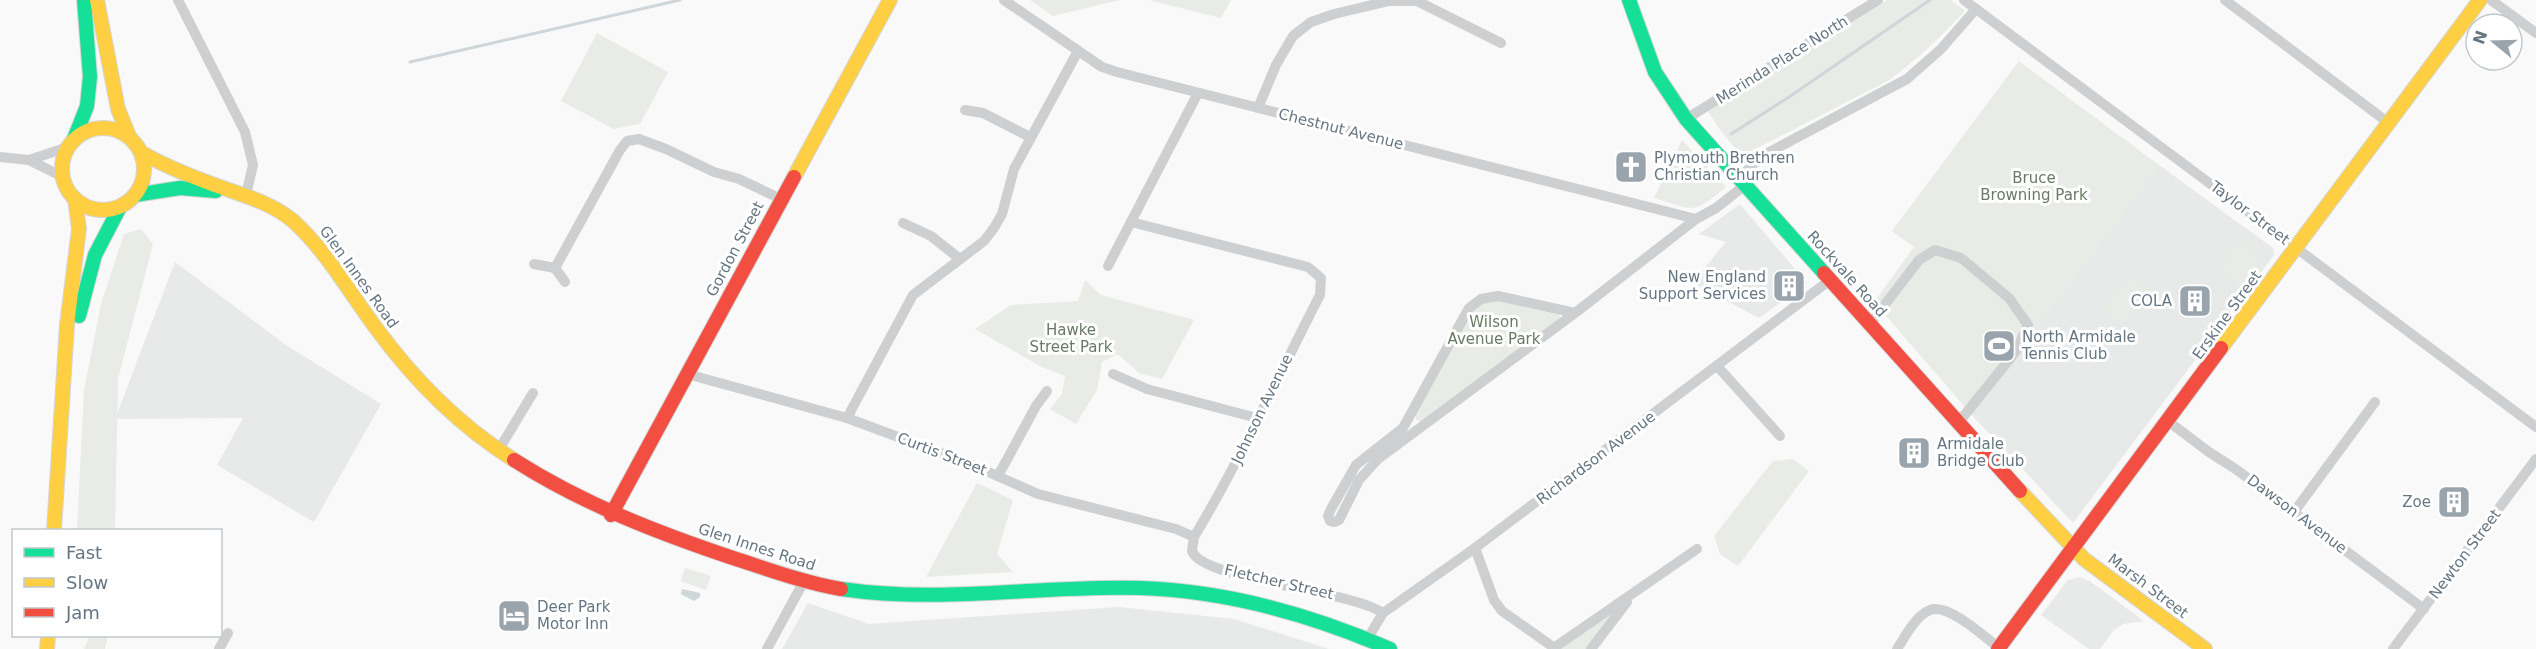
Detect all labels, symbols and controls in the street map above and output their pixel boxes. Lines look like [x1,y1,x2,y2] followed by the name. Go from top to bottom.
[1713,12,1851,108] street label: Merinda Place North
[2464,12,2524,72] north arrow
[2469,28,2491,47] text: N
[1277,105,1405,153] street label: Chestnut Avenue
[1613,149,1649,185] church icon: Plymouth Brethren Christian Church
[1654,149,1795,184] place label: Plymouth Brethren Christian Church
[1980,169,2088,204] park label: Bruce Browning Park
[2206,177,2293,249] street label: Taylor Street
[702,198,768,300] street label: Gordon Street
[316,222,402,332] street label: Glen Innes Road
[1804,227,1890,321] street label: Rockvale Road
[2189,267,2265,363] street label: Erskine Street
[1639,268,1766,303] place label: New England Support Services
[1771,268,1807,304] building icon: New England Support Services
[2177,283,2213,319] building icon: COLA
[2131,292,2173,310] place label: COLA
[1448,313,1541,348] park label: Wilson Avenue Park
[1030,321,1113,356] park label: Hawke Street Park
[1981,328,2017,364] sports icon: North Armidale Tennis Club
[2021,328,2136,363] place label: North Armidale Tennis Club
[1227,351,1296,468] street label: Johnson Avenue
[1533,407,1659,509] street label: Richardson Avenue
[895,429,989,479] street label: Curtis Street
[1896,435,1932,471] building icon: Armidale Bridge Club
[1937,435,2024,470] place label: Armidale Bridge Club
[2244,471,2350,557] street label: Dawson Avenue
[2436,484,2472,520] building icon: Zoe
[2402,493,2431,511] place label: Zoe
[2425,506,2505,602] street label: Newton Street
[696,520,818,574] street label: Glen Innes Road
[12,529,222,637] legend
[66,542,102,563] text: Fast
[2104,550,2192,622] street label: Marsh Street
[1223,561,1335,603] street label: Fletcher Street
[66,572,108,593] text: Slow
[496,598,532,634] hotel icon: Deer Park Motor Inn
[537,598,611,633] place label: Deer Park Motor Inn
[65,602,100,623] text: Jam

